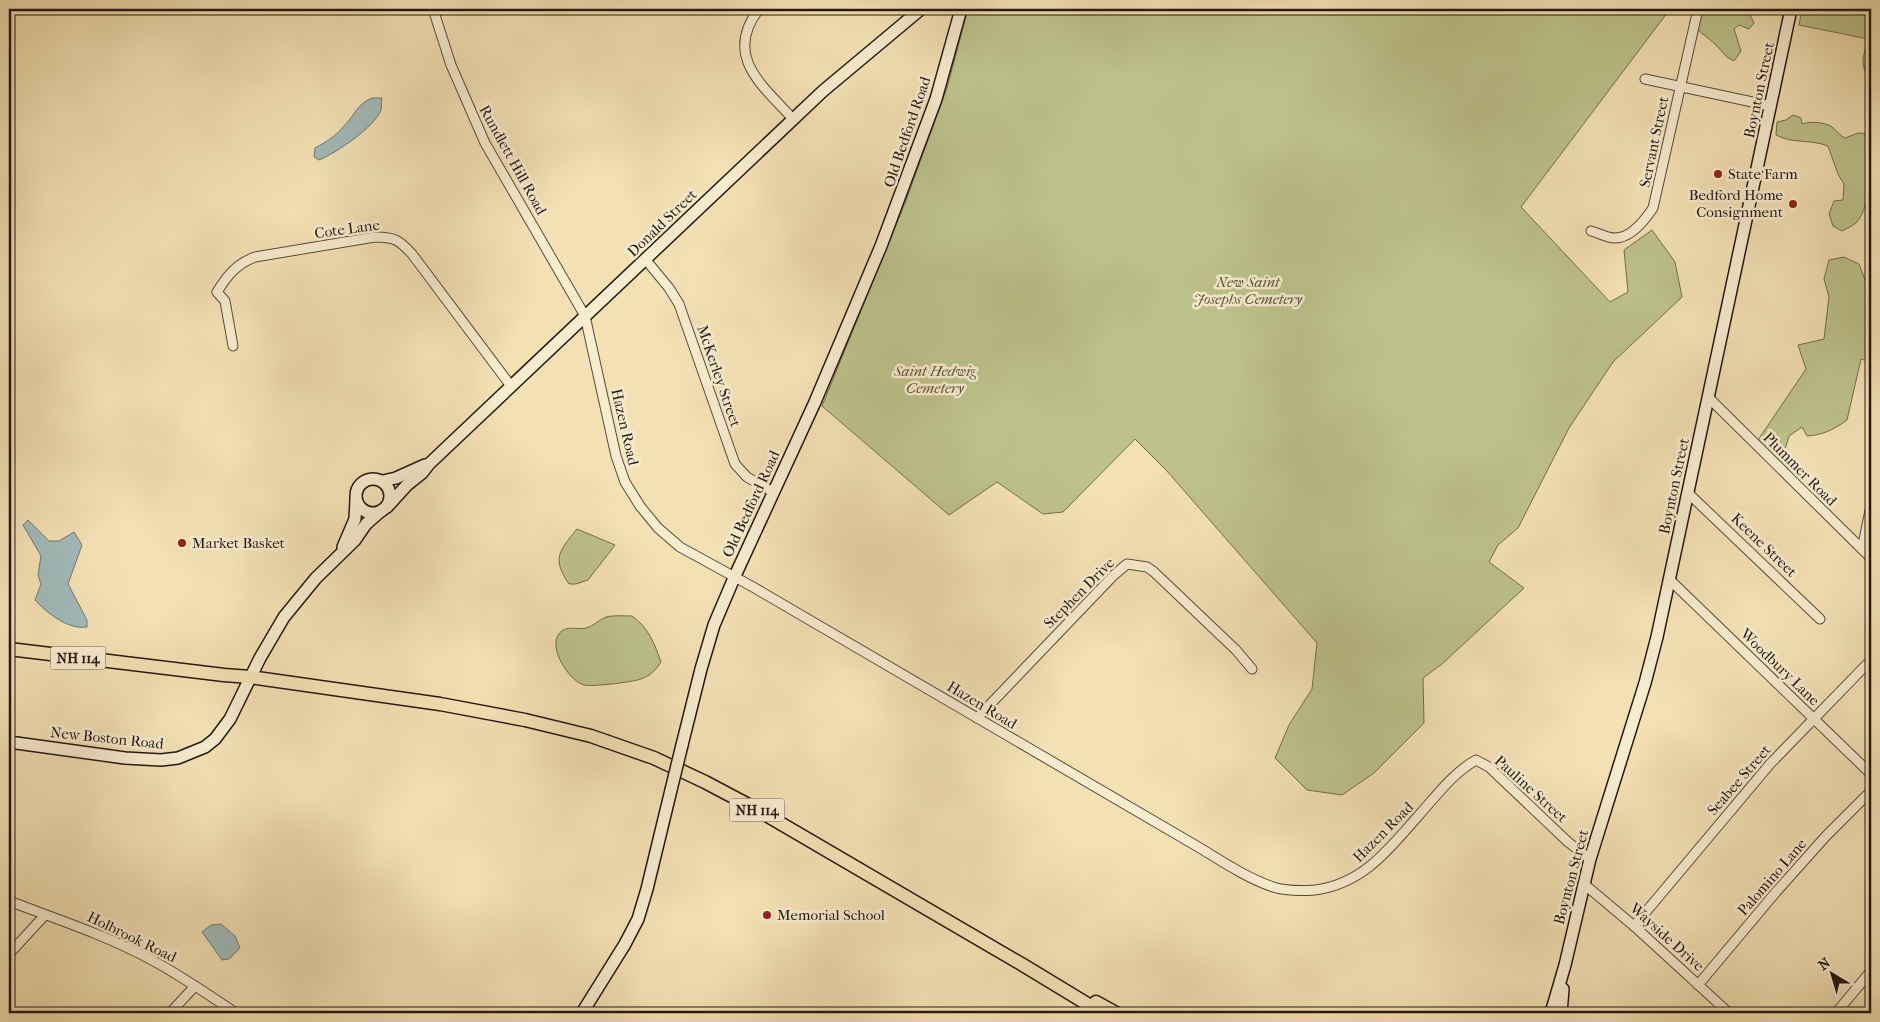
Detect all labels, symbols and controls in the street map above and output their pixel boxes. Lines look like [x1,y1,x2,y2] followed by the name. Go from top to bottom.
[1740,40,1778,140] street label: Boynton Street
[880,74,935,190] street label: Old Bedford Road
[1636,94,1673,189] street label: Servant Street
[475,102,551,219] street label: Rundlett Hill Road
[1728,165,1798,183] place label: State Farm
[1712,168,1724,180] marker: State Farm
[624,185,701,261] street label: Donald Street
[1689,186,1784,221] place label: Bedford Home Consignment
[1787,198,1799,210] marker: Bedford Home Consignment
[313,215,381,242] street label: Cote Lane
[1194,273,1303,308] park label: New Saint Josephs Cemetery
[693,323,745,430] street label: McKerley Street
[893,362,977,397] park label: Saint Hedwig Cemetery
[607,387,643,468] street label: Hazen Road
[1759,428,1841,510] street label: Plummer Road
[1655,436,1693,536] street label: Boynton Street
[718,447,784,560] street label: Old Bedford Road
[1727,509,1801,581] street label: Keene Street
[192,534,286,552] place label: Market Basket
[176,537,188,549] marker: Market Basket
[1040,553,1119,632] street label: Stephen Drive
[1736,624,1824,710] street label: Woodbury Lane
[50,646,106,670] road number: NH 114
[944,677,1021,733] street label: Hazen Road
[49,723,165,753] street label: New Boston Road
[1703,741,1775,819] street label: Seabee Street
[1491,752,1572,827] street label: Pauline Street
[1349,797,1418,866] street label: Hazen Road
[730,798,784,822] road number: NH 114
[1550,827,1593,927] street label: Boynton Street
[1734,834,1811,919] street label: Palomino Lane
[1625,898,1708,975] street label: Wayside Drive
[777,906,885,924] place label: Memorial School
[85,908,180,967] street label: Holbrook Road
[761,909,773,921] marker: Memorial School
[1808,950,1858,1000] north arrow
[1815,954,1834,974] text: N

